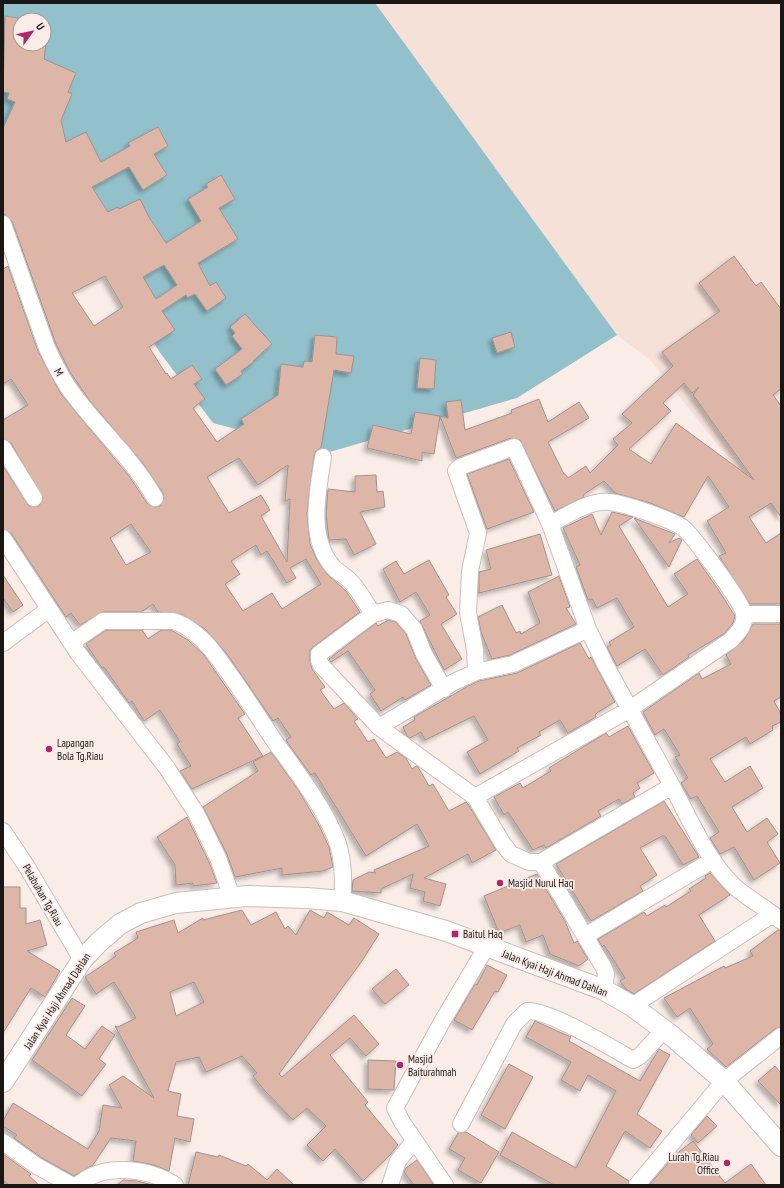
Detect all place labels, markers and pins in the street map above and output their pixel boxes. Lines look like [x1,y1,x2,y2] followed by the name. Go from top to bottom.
[57,736,104,763] place label: Lapangan Bola Tg.Riau
[44,744,54,754] marker: Lapangan Bola Tg.Riau
[508,876,574,890] place label: Masjid Nurul Haq
[495,878,505,888] marker: Masjid Nurul Haq
[463,927,503,941] place label: Baitul Haq
[450,929,460,939] marker: Baitul Haq
[408,1052,457,1079] place label: Masjid Baiturahmah
[395,1060,405,1070] marker: Masjid Baiturahmah
[668,1150,719,1177] place label: Lurah Tg.Riau Office
[722,1158,732,1168] marker: Lurah Tg.Riau Office

